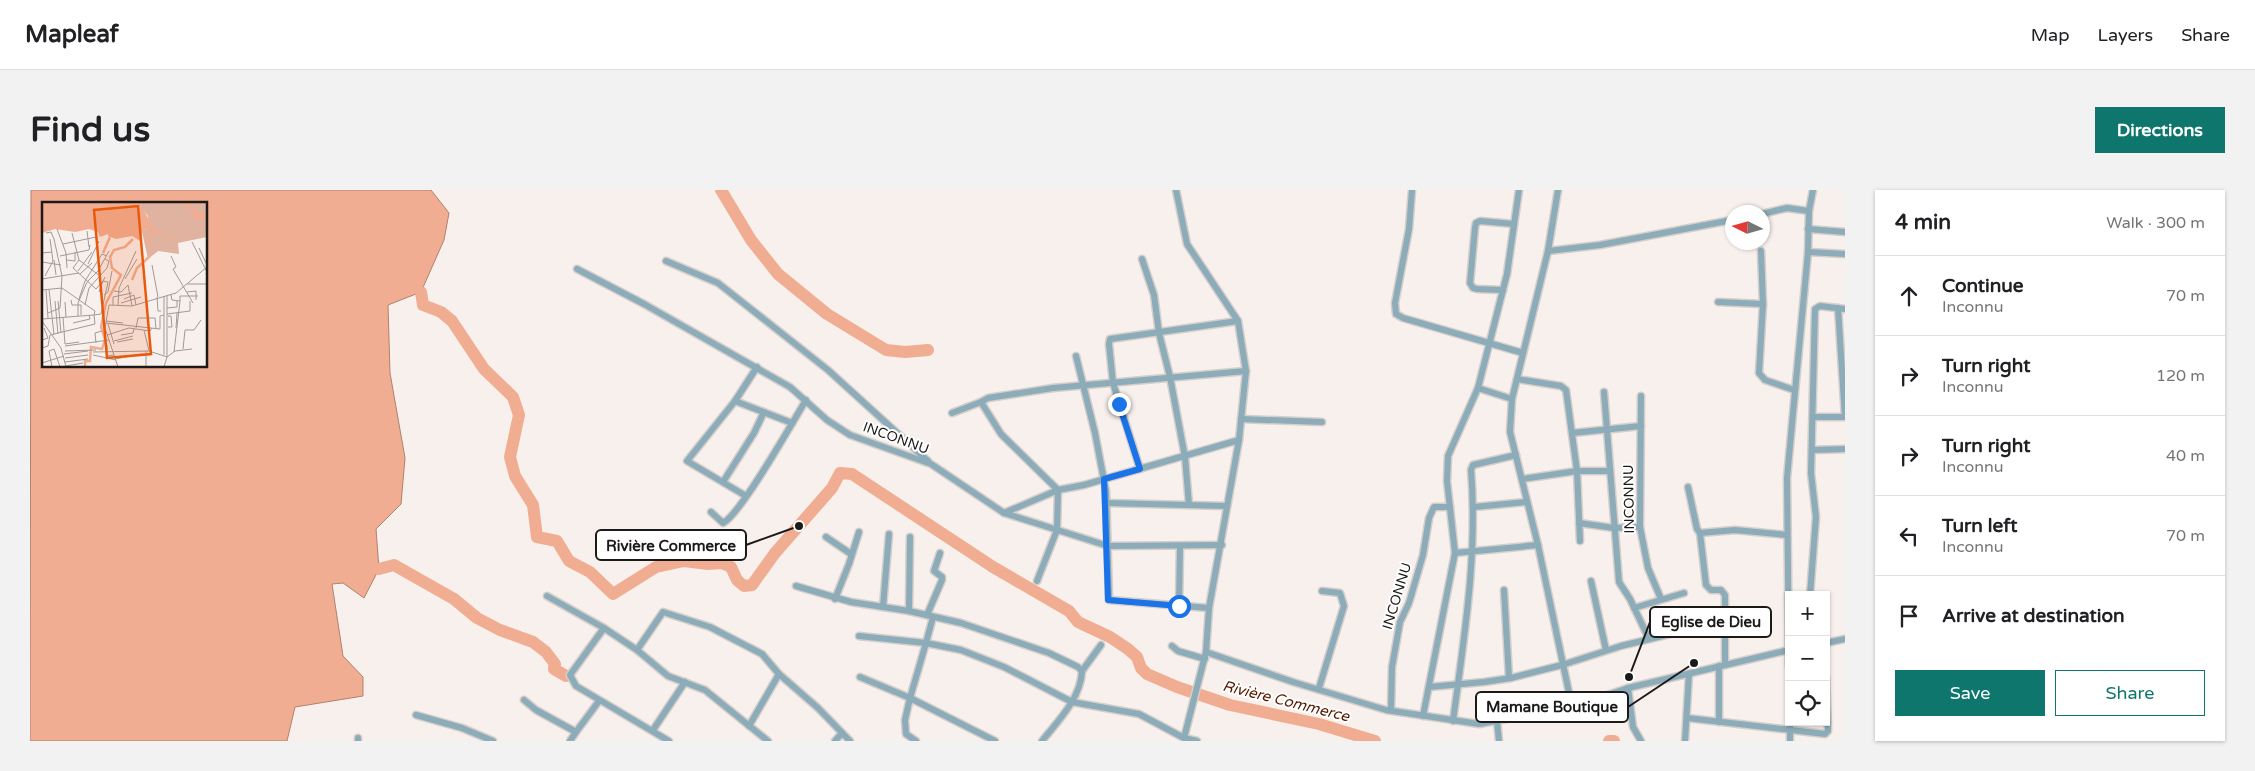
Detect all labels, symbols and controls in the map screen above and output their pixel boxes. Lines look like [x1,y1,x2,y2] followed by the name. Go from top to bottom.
[25,20,119,49] text: Mapleaf
[2031,24,2070,46] text: Map
[2098,24,2153,46] text: Layers
[2181,24,2230,46] text: Share
[2095,107,2225,153] button: Directions
[30,109,150,151] text: Find us
[42,202,208,368] inset map
[1725,205,1770,250] north arrow
[1895,210,1951,235] text: 4 min
[2106,213,2205,233] text: Walk · 300 m
[1942,275,2024,297] text: Continue
[1895,282,1923,310] icon: ahead
[2166,286,2205,306] text: 70 m
[1942,297,2004,317] text: Inconnu
[1942,355,2030,377] text: Turn right
[1895,362,1923,390] icon: right
[2156,366,2205,386] text: 120 m
[1942,377,2004,397] text: Inconnu
[1108,393,1131,416] route end
[861,418,931,458] street label: INCONNU
[1942,435,2030,457] text: Turn right
[1895,442,1923,470] icon: right
[2166,446,2205,466] text: 40 m
[1942,457,2004,477] text: Inconnu
[1620,464,1638,534] street label: INCONNU
[1942,515,2018,537] text: Turn left
[1895,522,1923,550] icon: left
[2166,526,2205,546] text: 70 m
[596,530,746,560] callout: Rivière Commerce
[606,537,736,555] text: Rivière Commerce
[1942,537,2004,557] text: Inconnu
[1379,560,1415,632] street label: INCONNU
[1785,591,1830,726] map controls
[1785,591,1830,636] button: +
[1168,595,1191,618] route start
[1895,602,1923,630] icon: arrive
[1942,605,2125,627] text: Arrive at destination
[1650,607,1771,637] callout: Eglise de Dieu
[1661,613,1761,632] text: Eglise de Dieu
[1785,636,1830,681] button: −
[1895,670,2045,716] button: Save
[2055,670,2205,716] button: Share
[1221,677,1353,726] water label: Rivière Commerce
[1785,681,1830,726] button: locate
[1476,692,1628,722] callout: Mamane Boutique
[1486,698,1618,717] text: Mamane Boutique

